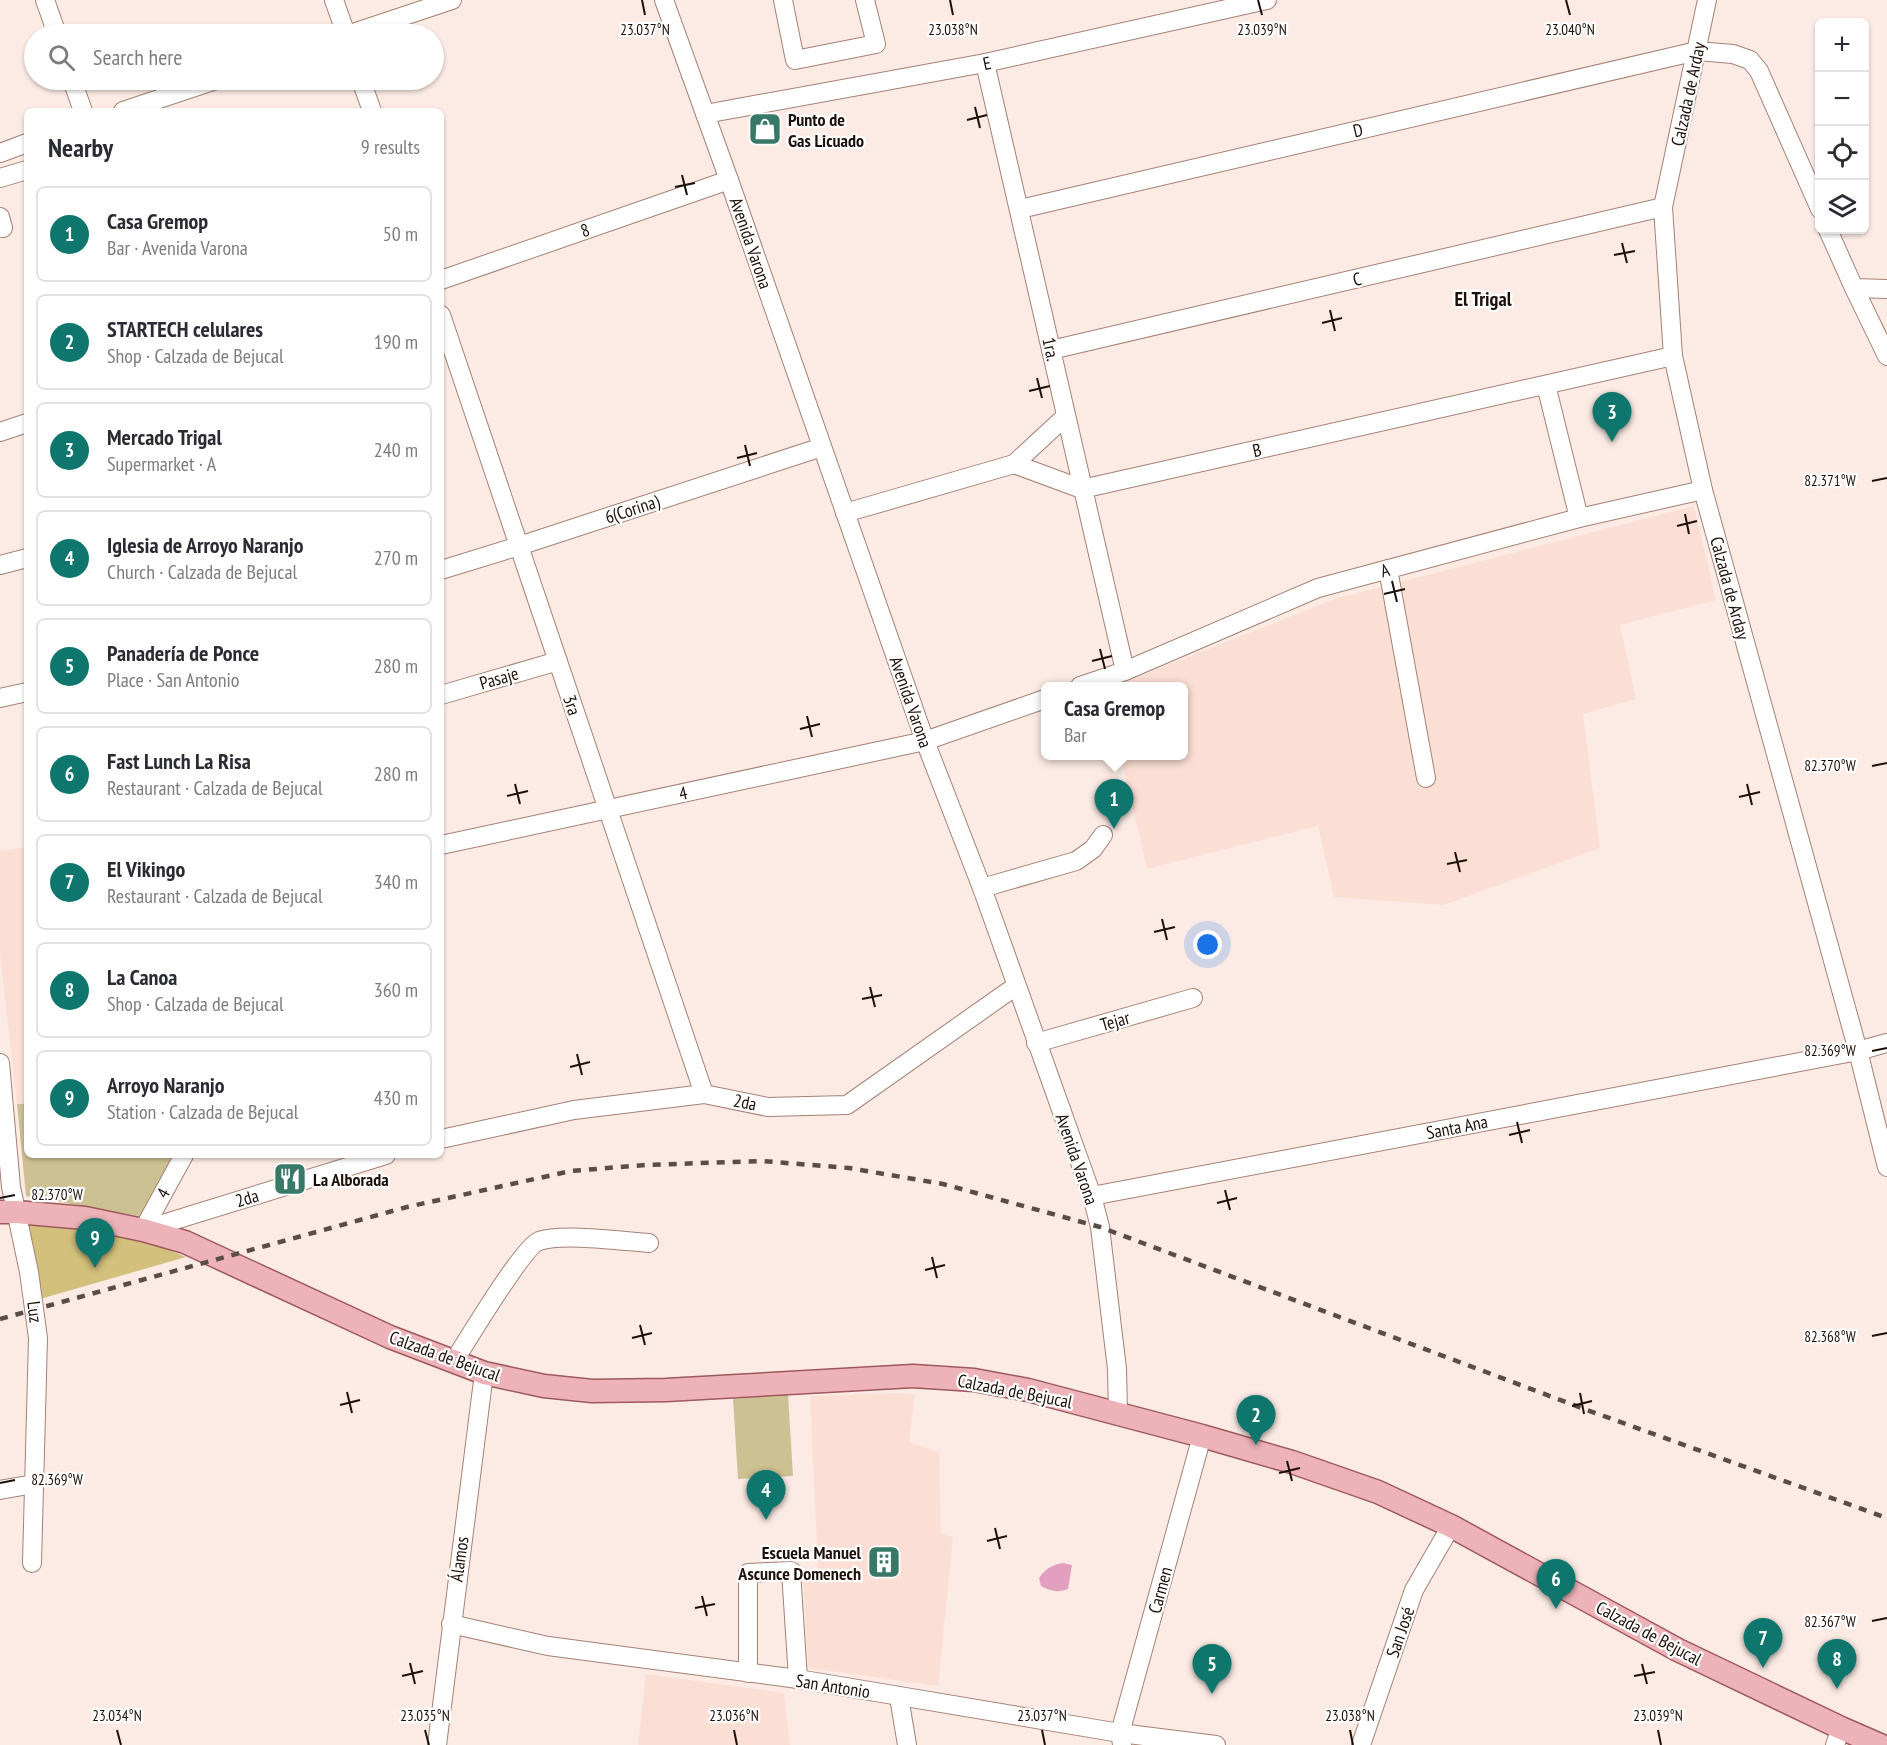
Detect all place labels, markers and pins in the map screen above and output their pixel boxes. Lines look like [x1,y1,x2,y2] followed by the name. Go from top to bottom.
[788,108,864,152] place label: Punto de Gas Licuado
[747,111,783,147] shop icon: Punto de Gas Licuado
[1592,392,1632,442] pin: 3
[1094,780,1134,829] pin: 1
[272,1161,308,1197] restaurant icon: La Alborada
[313,1168,389,1191] place label: La Alborada
[76,1218,115,1268] pin: 9
[1236,1396,1276,1445] pin: 2
[746,1470,786,1520] pin: 4
[737,1541,862,1585] place label: Escuela Manuel Ascunce Domenech
[866,1544,902,1580] building icon: Escuela Manuel Ascunce Domenech
[1536,1560,1576,1609] pin: 6
[1744,1618,1782,1668] pin: 7
[1818,1640,1856,1689] pin: 8
[1192,1644,1232,1694] pin: 5

